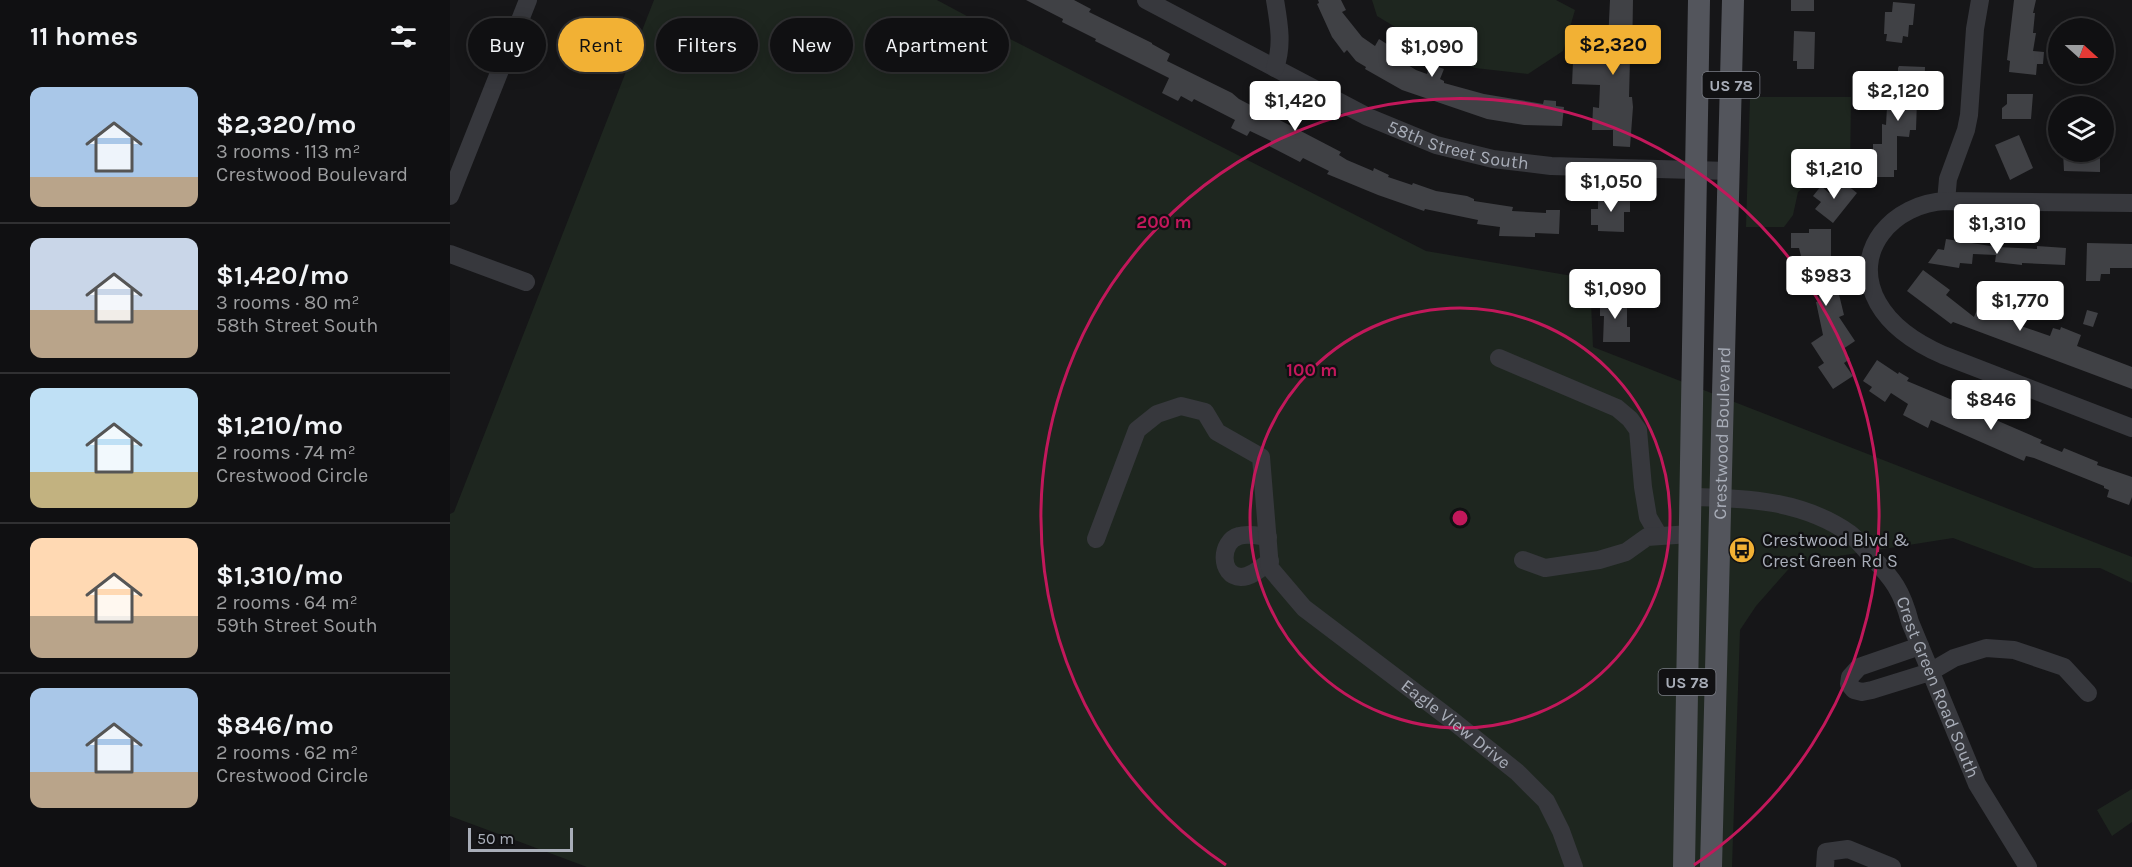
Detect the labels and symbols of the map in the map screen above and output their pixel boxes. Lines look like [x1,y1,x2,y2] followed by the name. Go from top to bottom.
[2048,18,2114,84] north arrow
[1564,25,1662,76] pin: $2,320
[1383,27,1481,78] pin: $1,090
[1849,71,1947,122] pin: $2,120
[1702,72,1760,98] road number: US 78
[1246,81,1344,132] pin: $1,420
[1384,115,1530,174] street label: 58th Street South
[1785,149,1883,200] pin: $1,210
[1562,162,1660,213] pin: $1,050
[1948,204,2046,255] pin: $1,310
[1136,211,1192,233] text: 200 m
[1790,256,1862,307] pin: $983
[1566,269,1664,320] pin: $1,090
[1971,281,2069,332] pin: $1,770
[1709,346,1735,520] street label: Crestwood Boulevard
[1287,359,1337,381] text: 100 m
[1955,380,2027,431] pin: $846
[1450,508,1470,528] centre of rings
[1762,529,1909,572] place label: Crestwood Blvd & Crest Green Rd S
[1727,535,1757,565] bus stop icon: Crestwood Blvd & Crest Green Rd S
[1891,593,1984,781] street label: Crest Green Road South
[1658,669,1716,695] road number: US 78
[1397,675,1515,774] street label: Eagle View Drive
[468,825,573,852] scale bar

